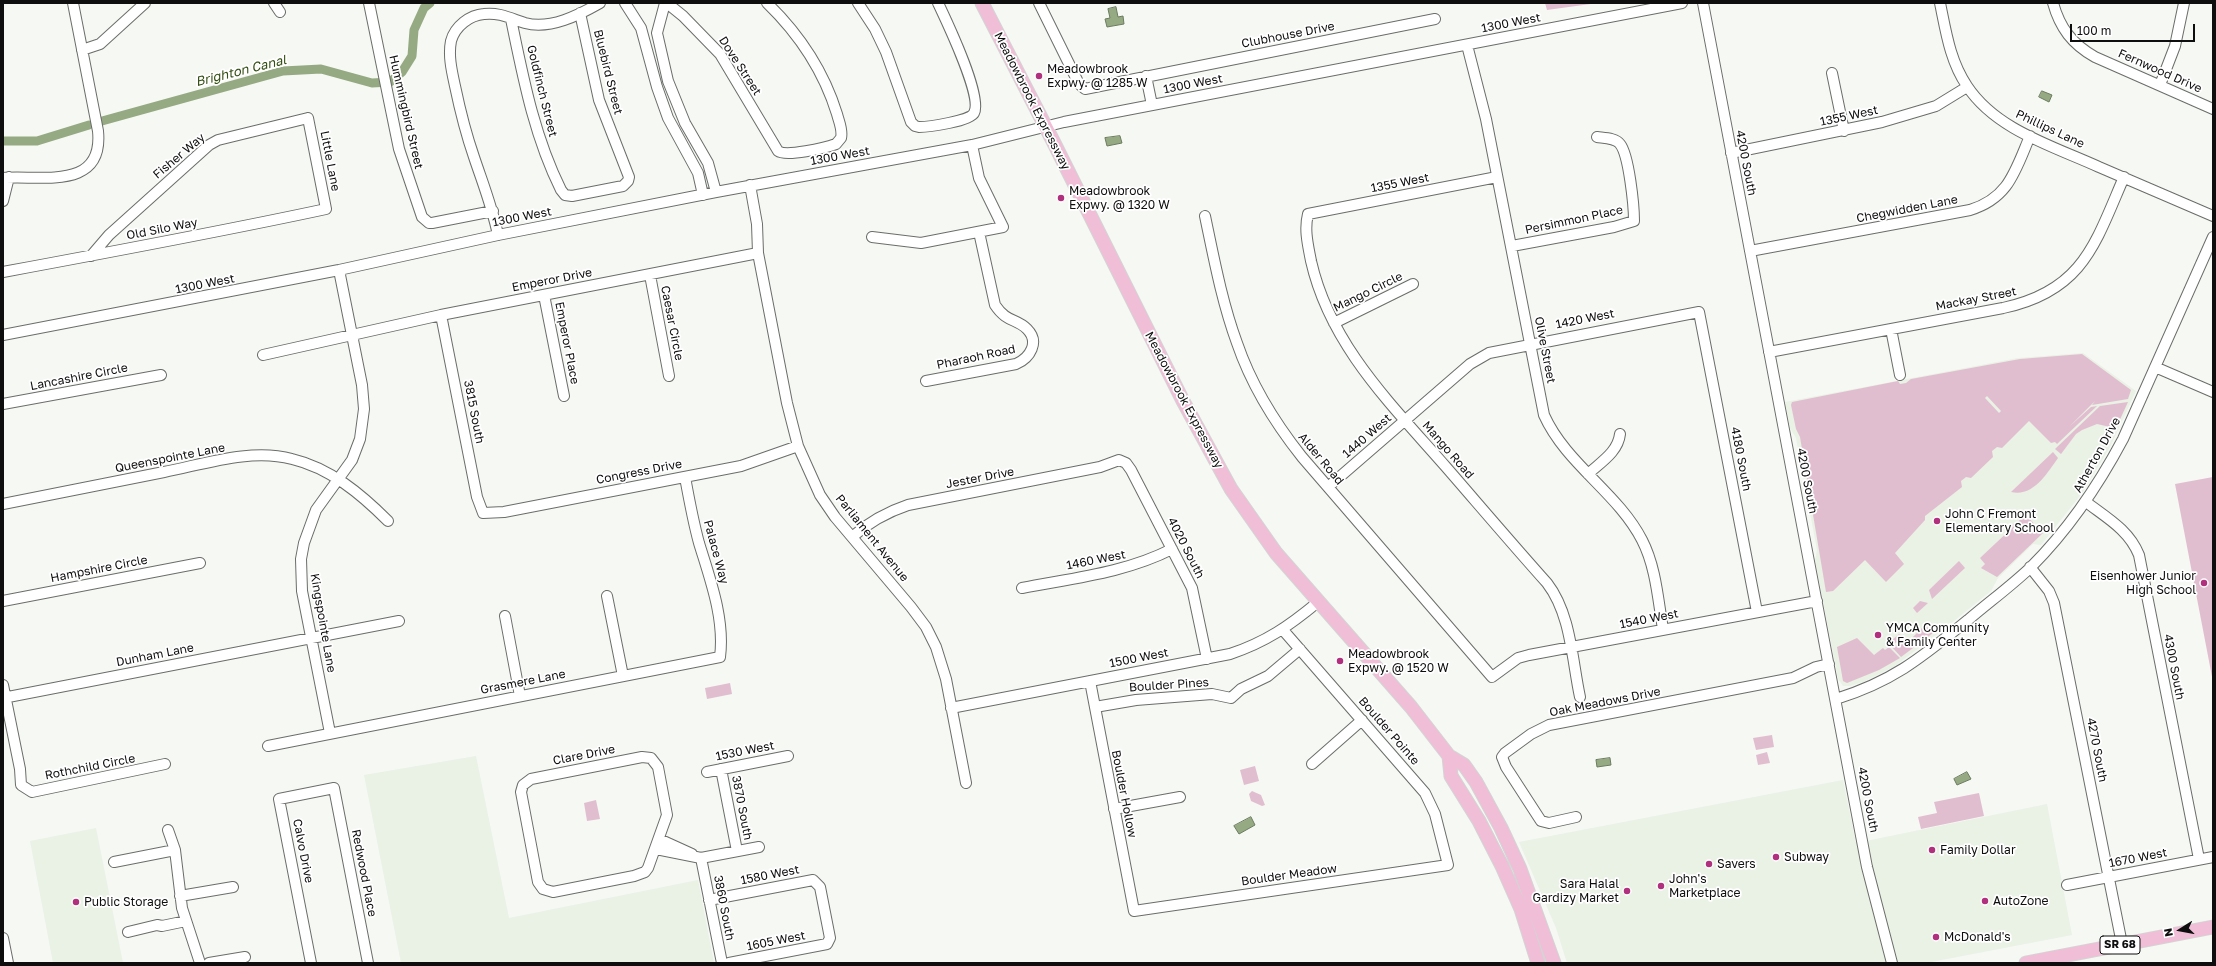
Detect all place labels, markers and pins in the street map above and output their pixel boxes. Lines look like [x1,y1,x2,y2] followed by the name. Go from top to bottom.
[1047,62,1148,90] place label: Meadowbrook Expwy. @ 1285 W
[1034,71,1044,81] marker: Meadowbrook Expwy. @ 1285 W
[1069,184,1170,212] place label: Meadowbrook Expwy. @ 1320 W
[1056,193,1066,203] marker: Meadowbrook Expwy. @ 1320 W
[1945,507,2054,535] place label: John C Fremont Elementary School
[1932,516,1942,526] marker: John C Fremont Elementary School
[2090,569,2196,597] place label: Eisenhower Junior High School
[2199,578,2209,588] marker: Eisenhower Junior High School
[1886,621,1989,649] place label: YMCA Community & Family Center
[1873,630,1883,640] marker: YMCA Community & Family Center
[1348,647,1449,675] place label: Meadowbrook Expwy. @ 1520 W
[1335,656,1345,666] marker: Meadowbrook Expwy. @ 1520 W
[1940,843,2016,857] place label: Family Dollar
[1927,845,1937,855] marker: Family Dollar
[1784,850,1829,864] place label: Subway
[1771,852,1781,862] marker: Subway
[1717,857,1756,871] place label: Savers
[1704,859,1714,869] marker: Savers
[1669,872,1741,900] place label: John's Marketplace
[1533,877,1619,905] place label: Sara Halal Gardizy Market
[1656,881,1666,891] marker: John's Marketplace
[1622,886,1632,896] marker: Sara Halal Gardizy Market
[1993,894,2049,908] place label: AutoZone
[84,895,168,909] place label: Public Storage
[1980,896,1990,906] marker: AutoZone
[71,897,81,907] marker: Public Storage
[1944,930,2011,944] place label: McDonald's
[1931,932,1941,942] marker: McDonald's

